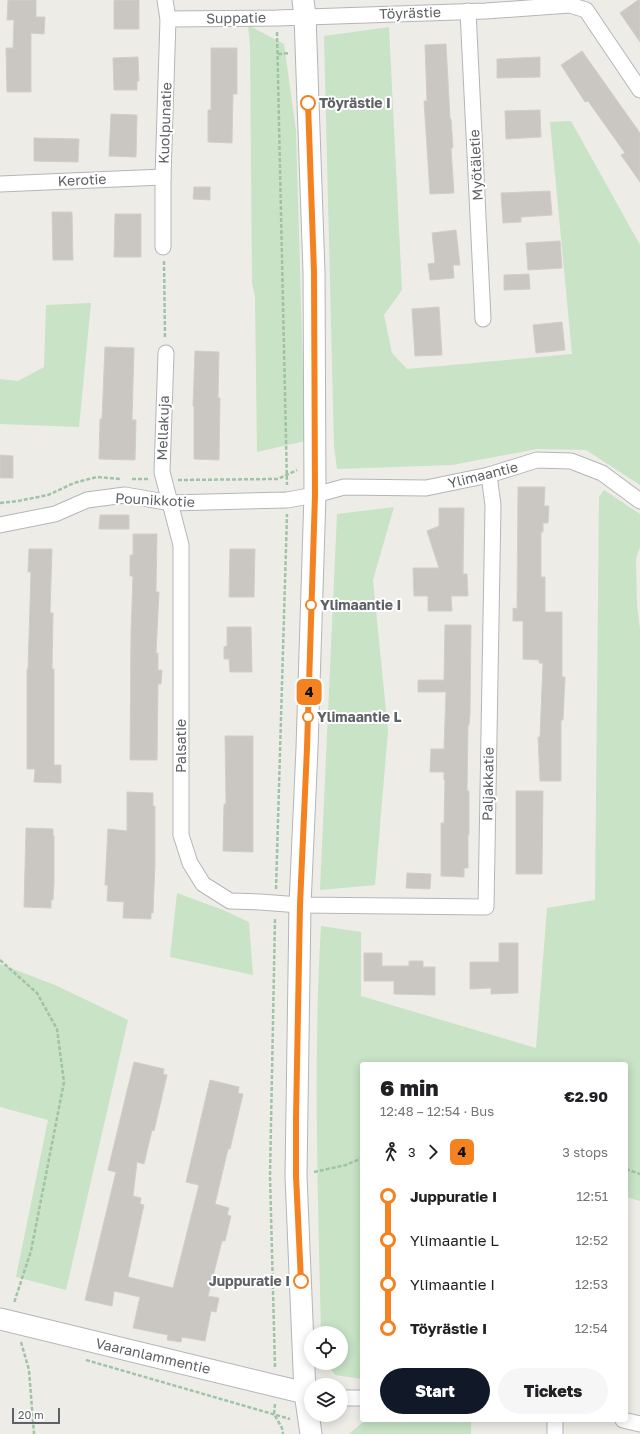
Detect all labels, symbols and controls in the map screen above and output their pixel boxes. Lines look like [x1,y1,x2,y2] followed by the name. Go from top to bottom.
[379,3,441,22] street label: Töyrästie
[206,8,266,27] street label: Suppatie
[155,82,174,164] street label: Kuolpunatie
[319,94,391,111] place label: Töyrästie I
[300,95,316,111] marker: Töyrästie I
[465,129,486,201] street label: Myötäletie
[57,170,107,189] street label: Kerotie
[153,395,172,461] street label: Mellakuja
[446,458,520,491] street label: Ylimaantie
[115,489,195,510] street label: Pounikkotie
[320,596,401,613] place label: Ylimaantie I
[305,599,317,611] marker: Ylimaantie I
[296,679,322,705] line badge: 4
[305,683,313,700] text: 4
[317,708,401,725] place label: Ylimaantie L
[302,711,314,723] marker: Ylimaantie L
[172,719,189,773] street label: Palsatie
[478,747,497,821] street label: Paljakkatie
[380,1074,439,1101] text: 6 min
[564,1087,608,1105] text: €2.90
[380,1103,494,1119] text: 12:48 – 12:54 · Bus
[380,1141,402,1163] icon: walk
[422,1141,444,1163] icon: forward
[458,1143,466,1160] text: 4
[408,1144,416,1160] text: 3
[562,1144,608,1160] text: 3 stops
[410,1187,497,1205] text: Juppuratie I
[576,1188,608,1204] text: 12:51
[410,1231,499,1249] text: Ylimaantie L
[575,1232,608,1248] text: 12:52
[209,1272,290,1289] place label: Juppuratie I
[293,1273,309,1289] marker: Juppuratie I
[410,1275,495,1293] text: Ylimaantie I
[575,1276,608,1292] text: 12:53
[410,1319,487,1337] text: Töyrästie I
[575,1320,608,1336] text: 12:54
[304,1326,348,1422] map controls
[304,1326,348,1370] button: locate
[94,1334,212,1377] street label: Vaaranlammentie
[380,1368,490,1414] button: Start
[498,1368,608,1414] button: Tickets
[304,1378,348,1422] button: layers
[12,1406,60,1425] scale bar
[18,1408,44,1421] text: 20 m

